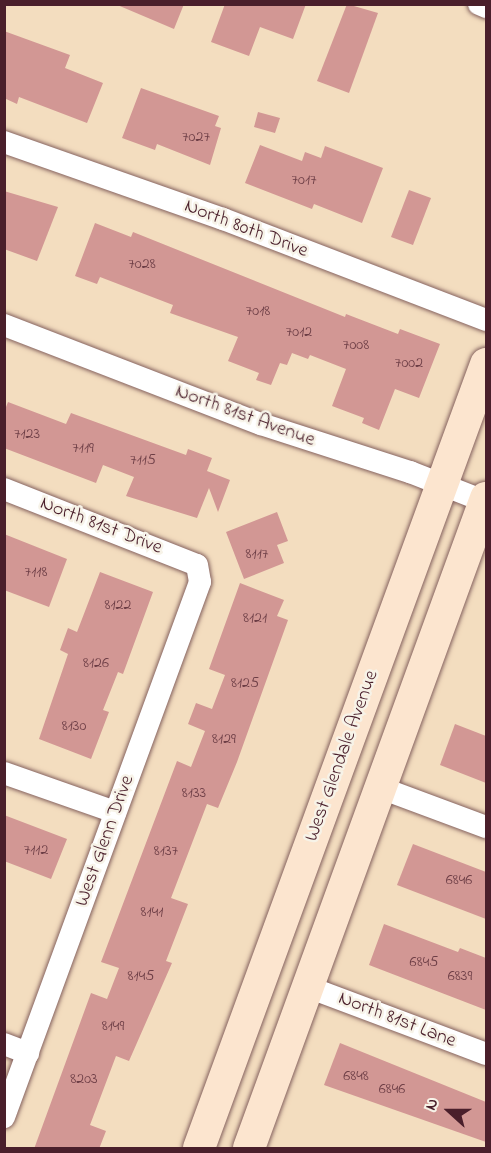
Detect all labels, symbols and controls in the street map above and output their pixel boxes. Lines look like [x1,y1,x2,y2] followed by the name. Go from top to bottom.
[182,127,210,147] house number: 7027
[291,170,317,190] house number: 7017
[181,194,311,264] street label: North 80th Drive
[128,254,156,274] house number: 7028
[246,301,270,321] house number: 7018
[286,322,312,342] house number: 7012
[343,335,369,355] house number: 7008
[395,353,423,373] house number: 7002
[172,380,318,452] street label: North 81st Avenue
[14,424,40,444] house number: 7123
[72,438,94,458] house number: 7119
[130,450,156,470] house number: 7115
[37,492,165,560] street label: North 81st Drive
[246,544,268,564] house number: 8117
[25,562,47,582] house number: 7118
[105,595,131,615] house number: 8122
[243,608,267,628] house number: 8121
[83,653,109,673] house number: 8126
[300,667,384,845] street label: West Glendale Avenue
[231,673,259,693] house number: 8125
[62,716,86,736] house number: 8130
[212,729,236,749] house number: 8129
[70,772,140,910] street label: West Glenn Drive
[182,783,206,803] house number: 8133
[24,840,48,860] house number: 7112
[154,841,178,861] house number: 8137
[446,870,472,890] house number: 6846
[141,902,163,922] house number: 8141
[410,952,438,972] house number: 6845
[128,966,154,986] house number: 8145
[448,966,472,986] house number: 6839
[335,987,459,1053] street label: North 81st Lane
[102,1016,124,1036] house number: 8149
[343,1066,369,1086] house number: 6848
[70,1069,98,1089] house number: 8203
[379,1079,405,1099] house number: 6846
[419,1081,479,1141] north arrow
[419,1095,445,1114] text: N

